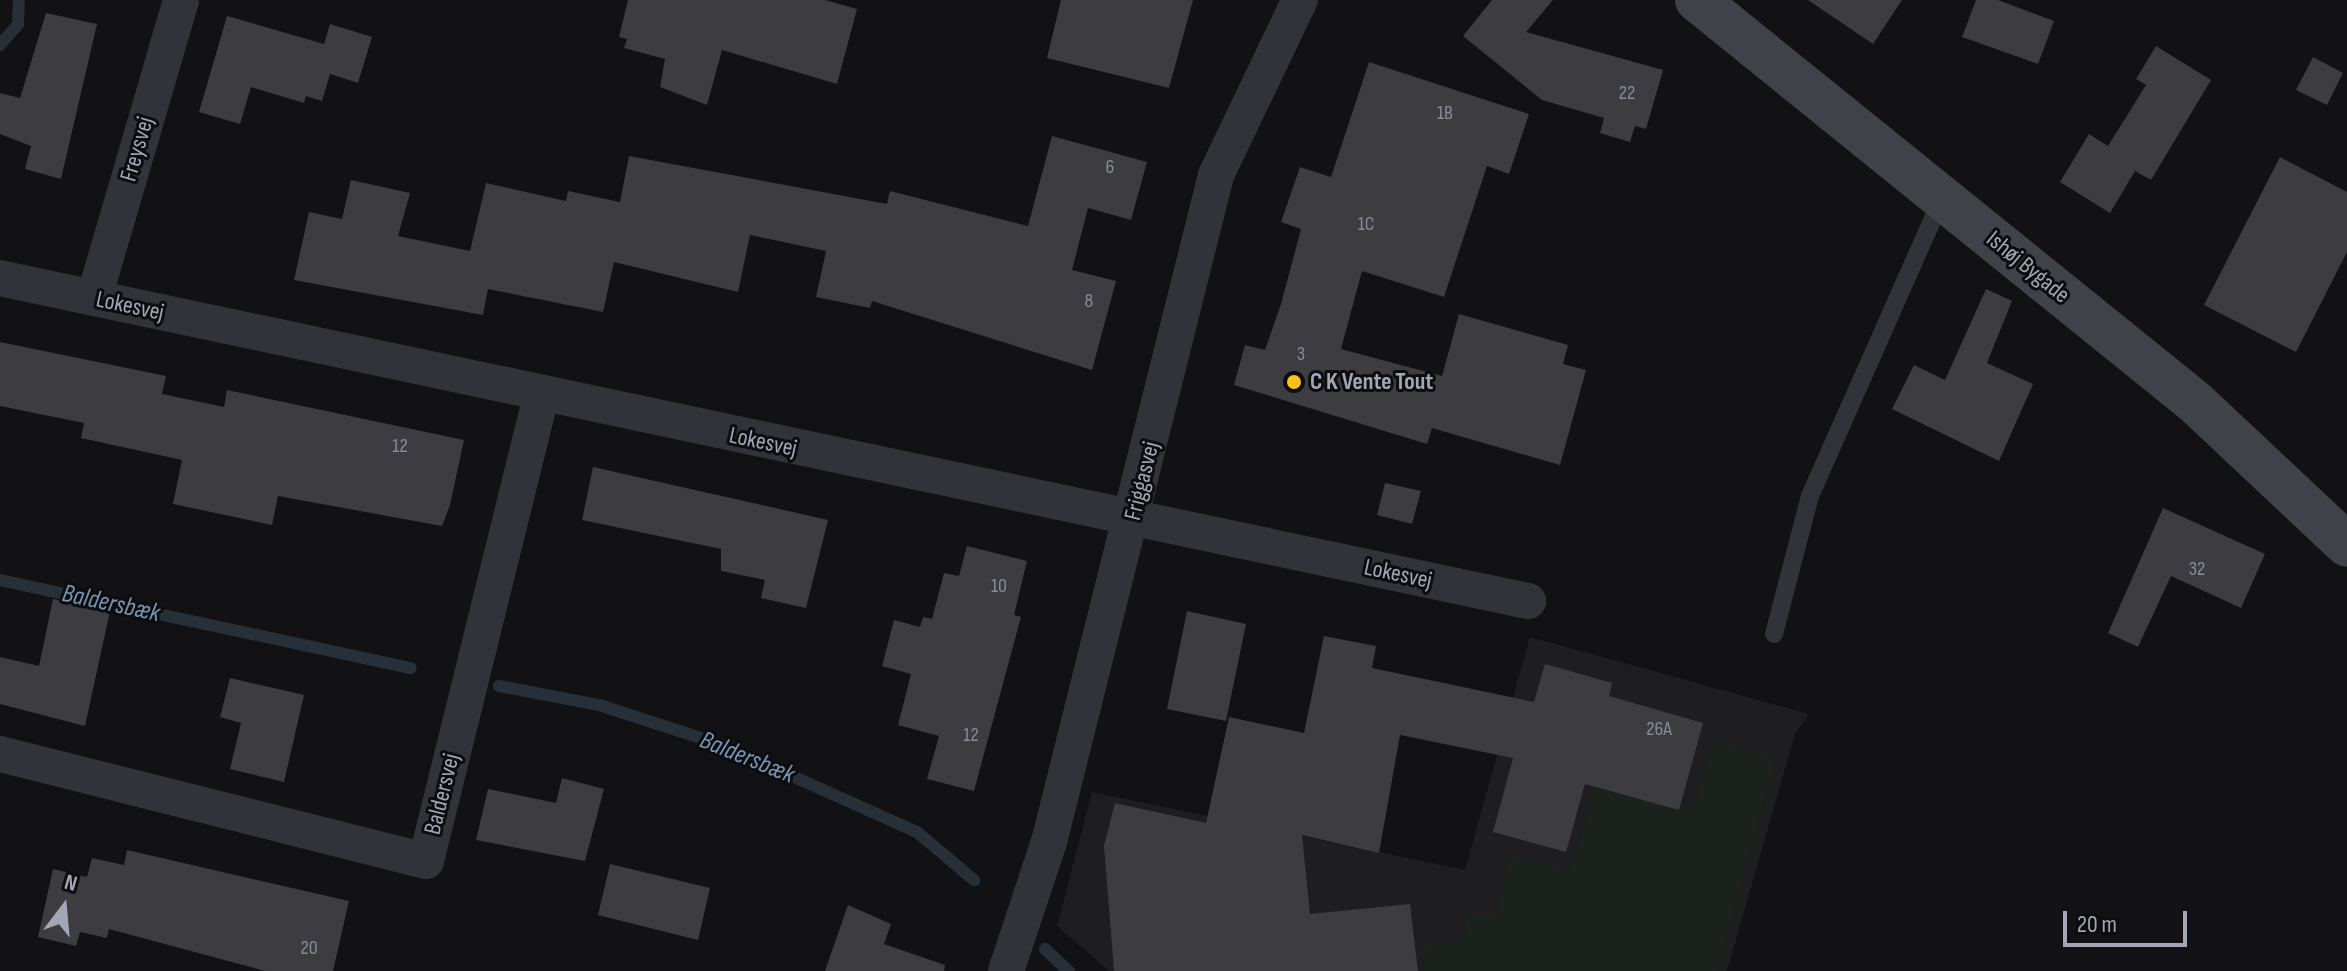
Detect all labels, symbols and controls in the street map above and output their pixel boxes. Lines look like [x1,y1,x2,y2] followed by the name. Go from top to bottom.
[1619,81,1635,105] house number: 22
[1437,101,1453,125] house number: 1B
[114,113,160,185] street label: Freysvej
[1106,155,1114,179] house number: 6
[1358,212,1374,236] house number: 1C
[1980,225,2076,309] street label: Ishøj Bygade
[93,285,167,327] street label: Lokesvej
[1085,289,1093,313] house number: 8
[1297,342,1305,366] house number: 3
[1310,368,1433,396] place label: C K Vente Tout
[1285,373,1303,391] marker: C K Vente Tout
[726,421,800,463] street label: Lokesvej
[392,434,408,458] house number: 12
[1118,439,1166,523] street label: Friggasvej
[1361,553,1435,595] street label: Lokesvej
[2189,557,2205,581] house number: 32
[991,574,1007,598] house number: 10
[59,578,163,630] water label: Baldersbæk
[1646,717,1672,741] house number: 26A
[963,723,979,747] house number: 12
[695,725,799,791] water label: Baldersbæk
[418,751,466,837] street label: Baldersvej
[24,867,104,947] north arrow
[61,869,80,898] text: N
[2067,895,2191,945] scale bar
[2077,910,2117,939] text: 20 m
[300,936,318,960] house number: 20

